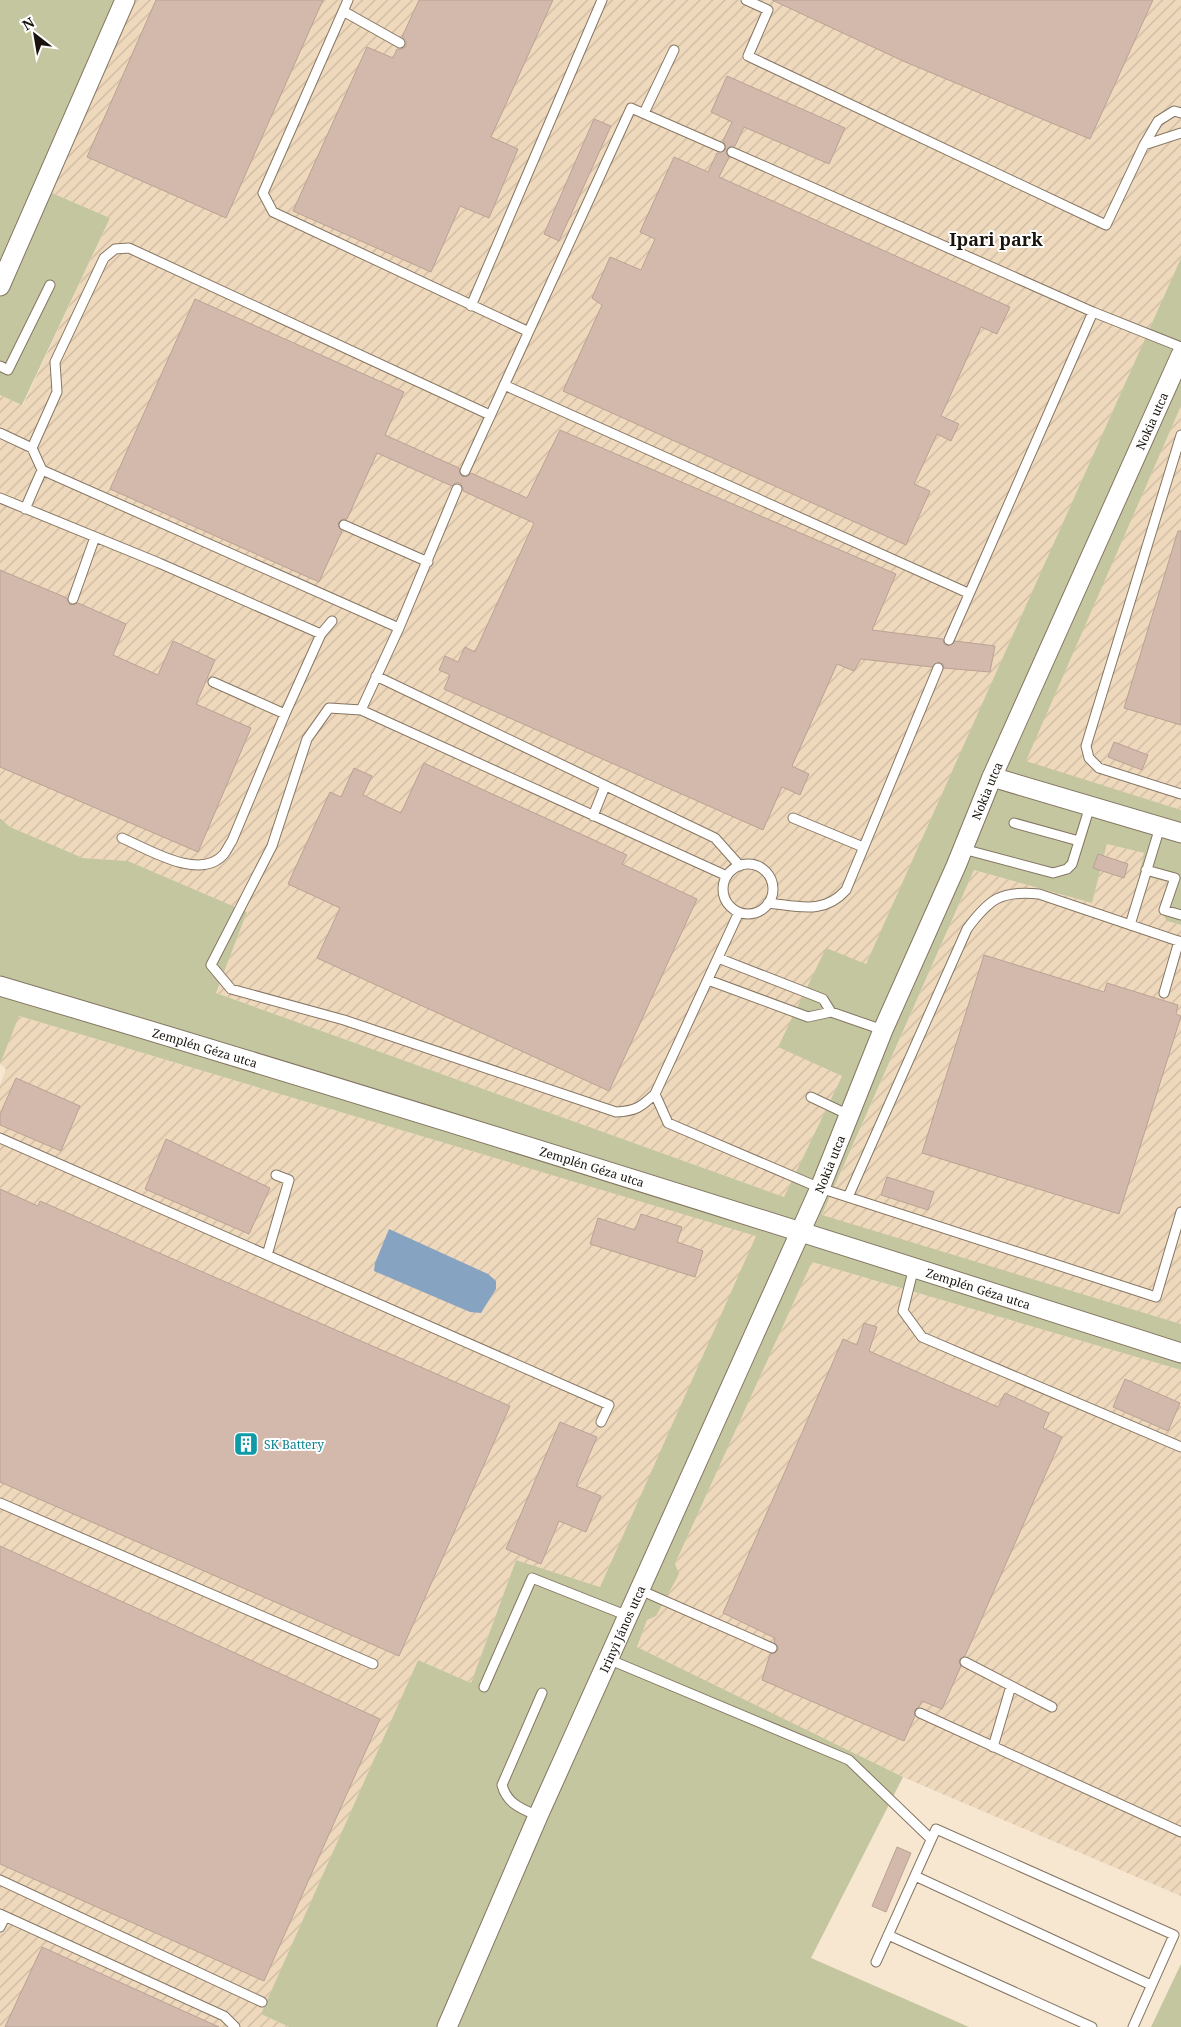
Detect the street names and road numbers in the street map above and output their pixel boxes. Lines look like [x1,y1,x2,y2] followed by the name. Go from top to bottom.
[1131,389,1172,452] street label: Nokia utca
[967,759,1006,822] street label: Nokia utca
[150,1024,260,1071] street label: Zemplén Géza utca
[810,1132,849,1196] street label: Nokia utca
[538,1142,647,1191] street label: Zemplén Géza utca
[924,1264,1033,1313] street label: Zemplén Géza utca
[595,1582,649,1675] street label: Irinyi János utca

